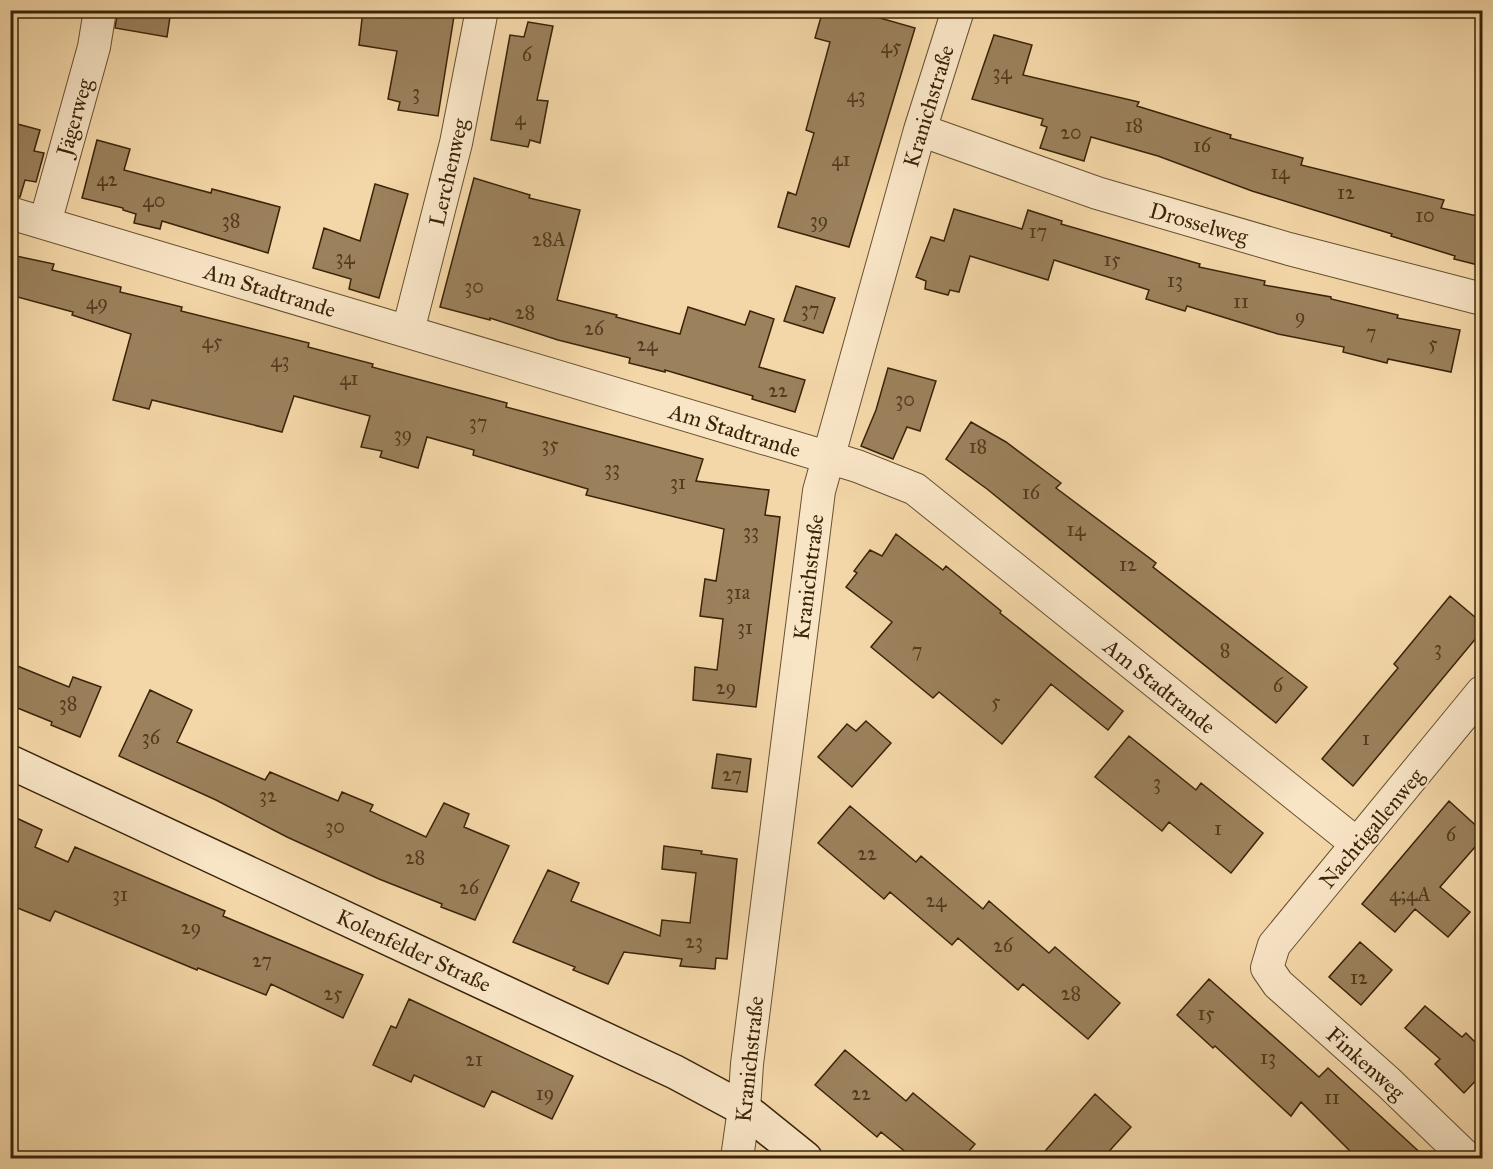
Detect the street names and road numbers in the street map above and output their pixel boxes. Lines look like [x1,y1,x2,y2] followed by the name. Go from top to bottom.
[897,42,960,171] street label: Kranichstraße
[50,75,99,161] street label: Jägerweg
[423,115,474,228] street label: Lerchenweg
[1146,197,1252,251] street label: Drosselweg
[200,257,339,323] street label: Am Stadtrande
[665,397,804,463] street label: Am Stadtrande
[787,513,830,641] street label: Kranichstraße
[1097,632,1221,740] street label: Am Stadtrande
[1313,762,1430,894] street label: Nachtigallenweg
[332,903,495,998] street label: Kolenfelder Straße
[729,995,770,1123] street label: Kranichstraße
[1321,1021,1411,1106] street label: Finkenweg

